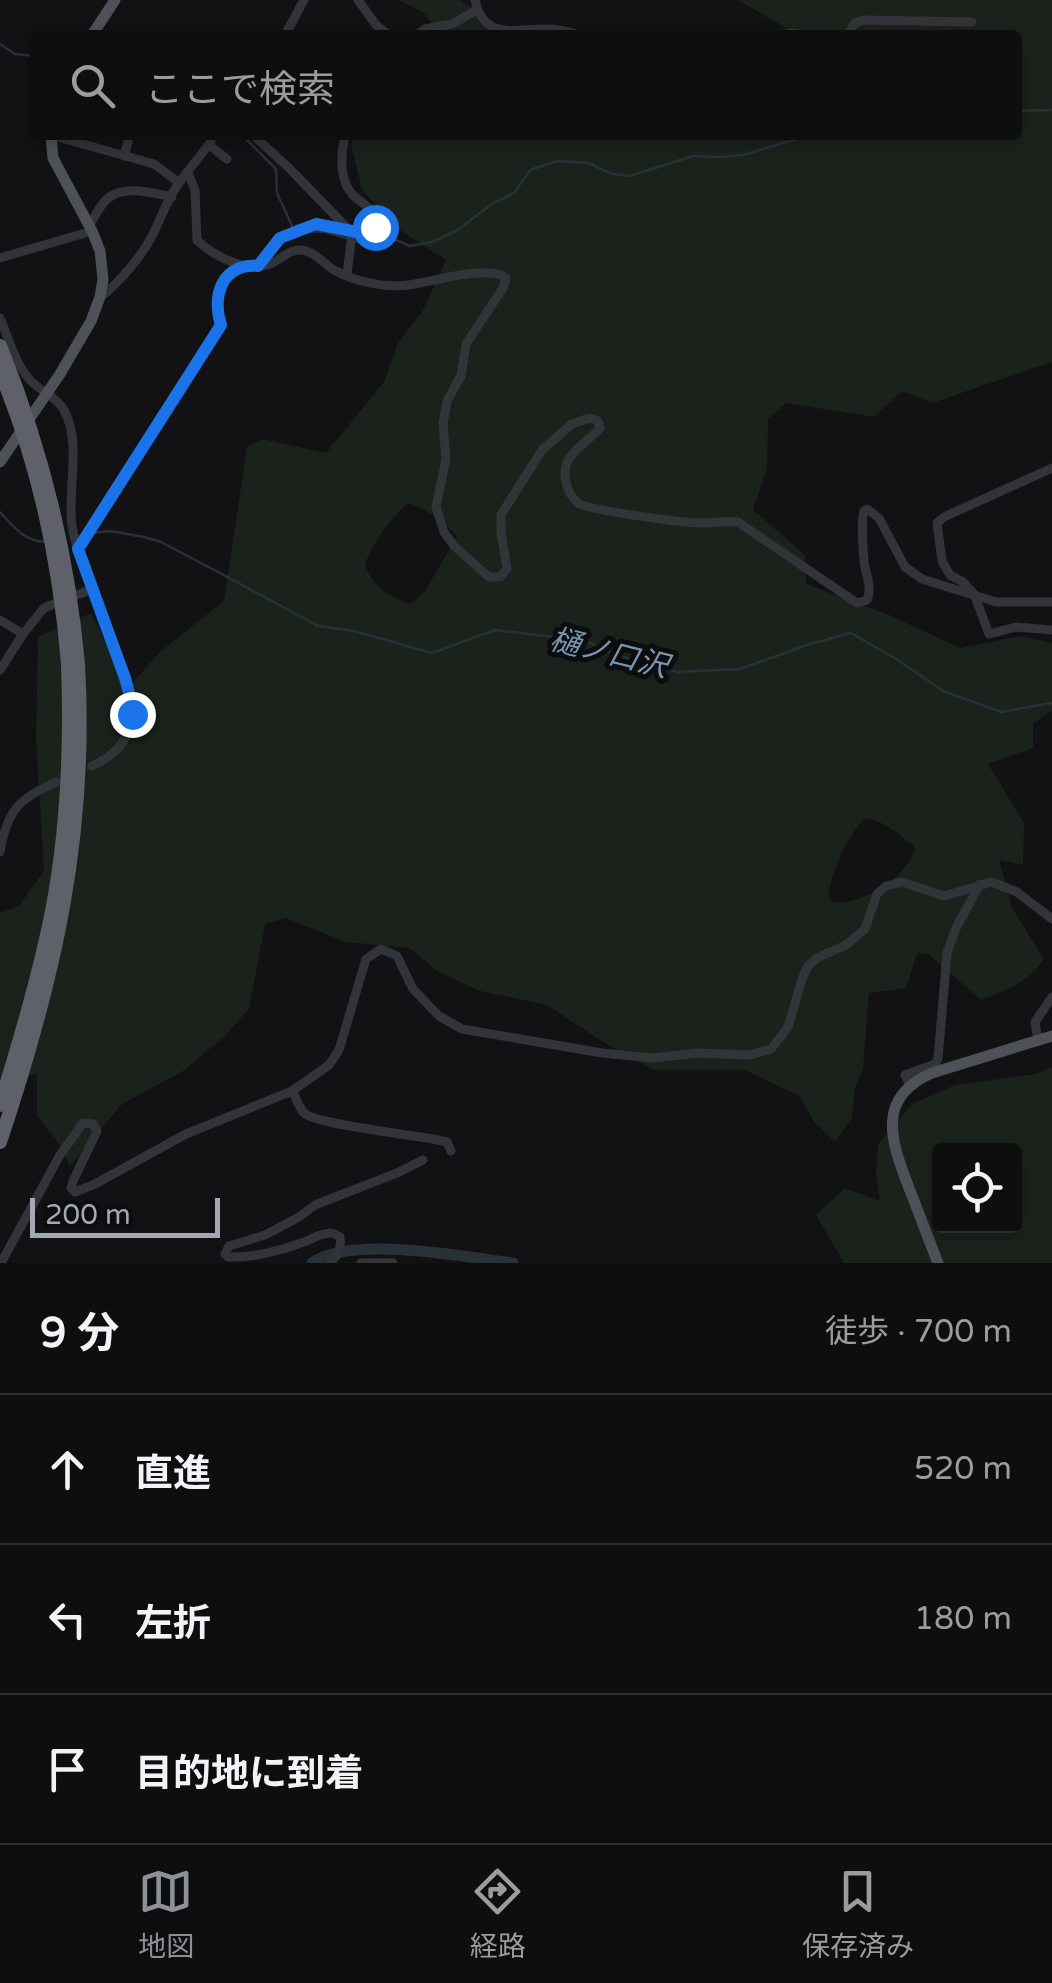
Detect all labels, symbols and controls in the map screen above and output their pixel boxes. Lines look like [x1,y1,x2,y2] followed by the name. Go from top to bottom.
[30,30,1022,140] search box
[65,58,120,113] icon: search
[145,67,335,113] text: ここで検索
[353,205,399,251] route start
[546,621,675,687] water label: 樋ノ口沢
[110,692,156,738] route end
[932,1143,1022,1233] map controls
[932,1143,1022,1233] button: locate
[30,1193,220,1238] scale bar
[45,1198,131,1232] text: 200 m
[40,1308,119,1359] text: 9 分
[825,1313,1012,1351] text: 徒歩 · 700 m
[40,1442,95,1497] icon: ahead
[914,1450,1012,1488] text: 520 m
[135,1451,211,1497] text: 直進
[40,1592,95,1647] icon: left
[914,1600,1012,1638] text: 180 m
[135,1601,211,1647] text: 左折
[40,1742,95,1797] icon: arrive
[135,1751,363,1797] text: 目的地に到着
[138,1864,194,1964] tab: 地図
[470,1864,526,1964] tab: 経路
[802,1864,914,1964] tab: 保存済み

